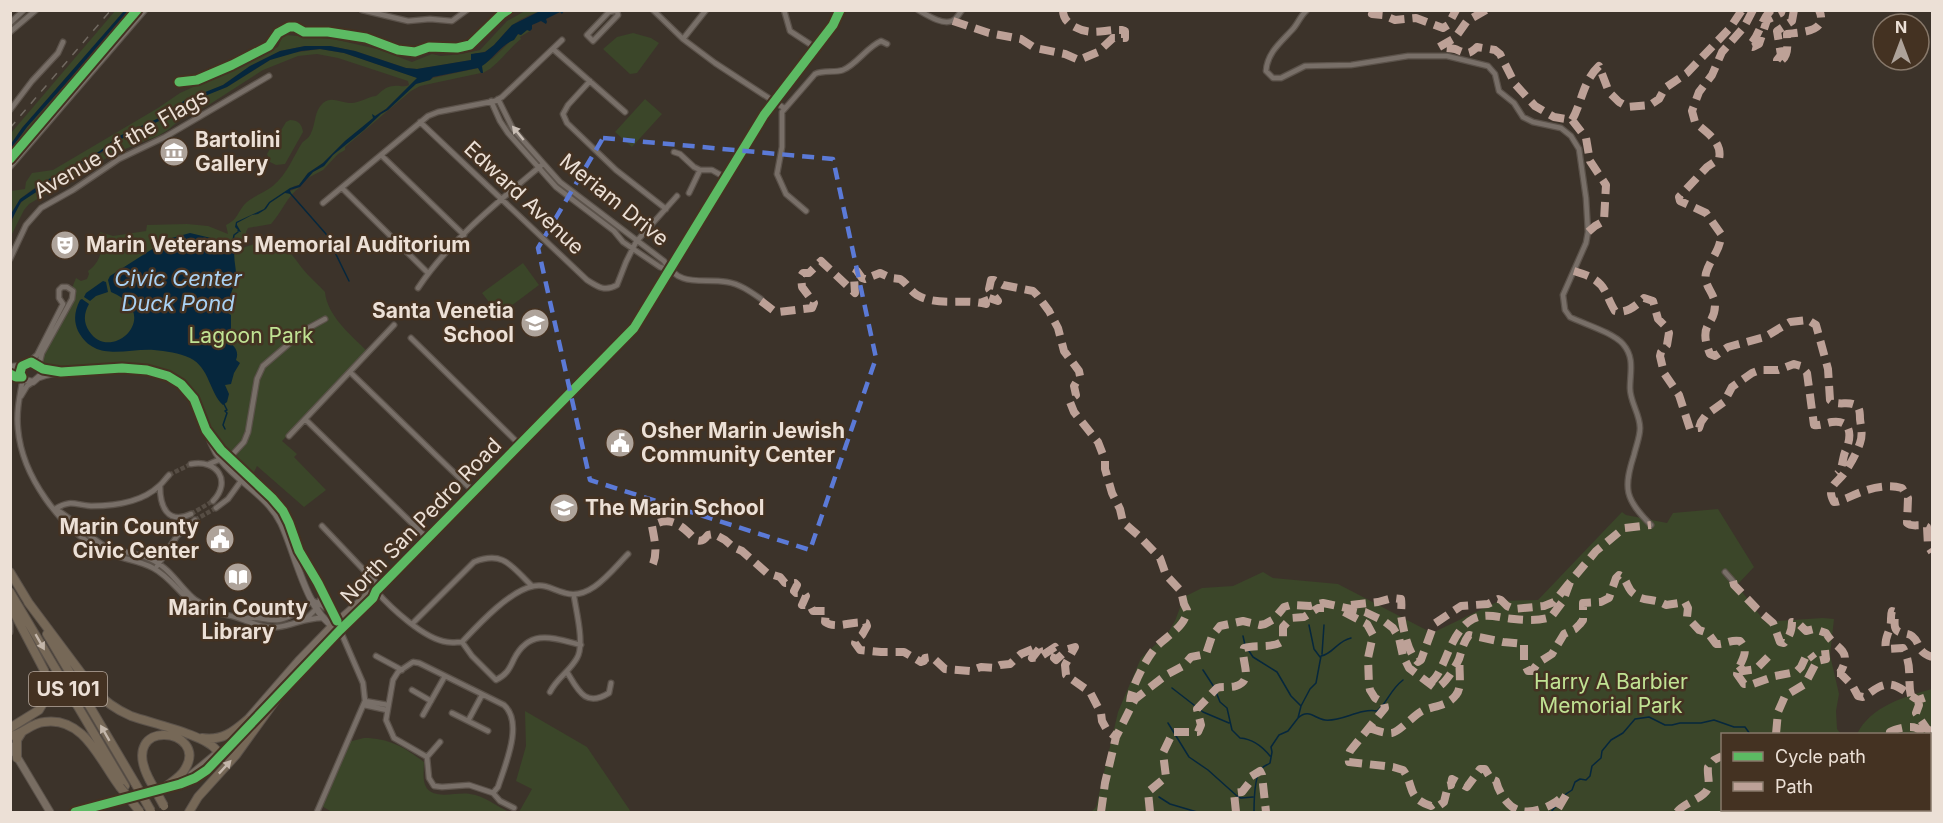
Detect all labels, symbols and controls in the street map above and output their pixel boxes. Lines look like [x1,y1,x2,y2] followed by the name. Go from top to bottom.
[1871,12,1931,72] north arrow
[1895,17,1907,37] text: N
[29,84,212,204] street label: Avenue of the Flags
[511,125,524,141] one-way arrow
[195,127,281,176] place label: Bartolini Gallery
[158,136,190,168] museum icon: Bartolini Gallery
[459,136,589,259] street label: Edward Avenue
[555,148,674,251] street label: Meriam Drive
[49,229,81,261] theatre icon: Marin Veterans' Memorial Auditorium
[86,232,470,257] place label: Marin Veterans' Memorial Auditorium
[114,265,242,316] water label: Civic Center Duck Pond
[372,298,514,347] place label: Santa Venetia School
[519,307,551,339] school or university icon: Santa Venetia School
[188,323,314,348] park label: Lagoon Park
[641,418,845,467] place label: Osher Marin Jewish Community Center
[604,427,636,459] public building icon: Osher Marin Jewish Community Center
[335,433,506,609] street label: North San Pedro Road
[548,492,580,524] school or university icon: The Marin School
[585,495,764,520] place label: The Marin School
[59,514,199,563] place label: Marin County Civic Center
[204,523,236,555] public building icon: Marin County Civic Center
[222,561,254,593] library icon: Marin County Library
[168,595,308,644] place label: Marin County Library
[35,634,45,651] one-way arrow
[1534,669,1688,718] park label: Harry A Barbier Memorial Park
[29,672,107,706] road number: US 101
[100,724,110,741] one-way arrow
[1721,733,1931,811] legend
[1775,746,1866,767] text: Cycle path
[218,760,231,775] one-way arrow
[1775,776,1813,797] text: Path

